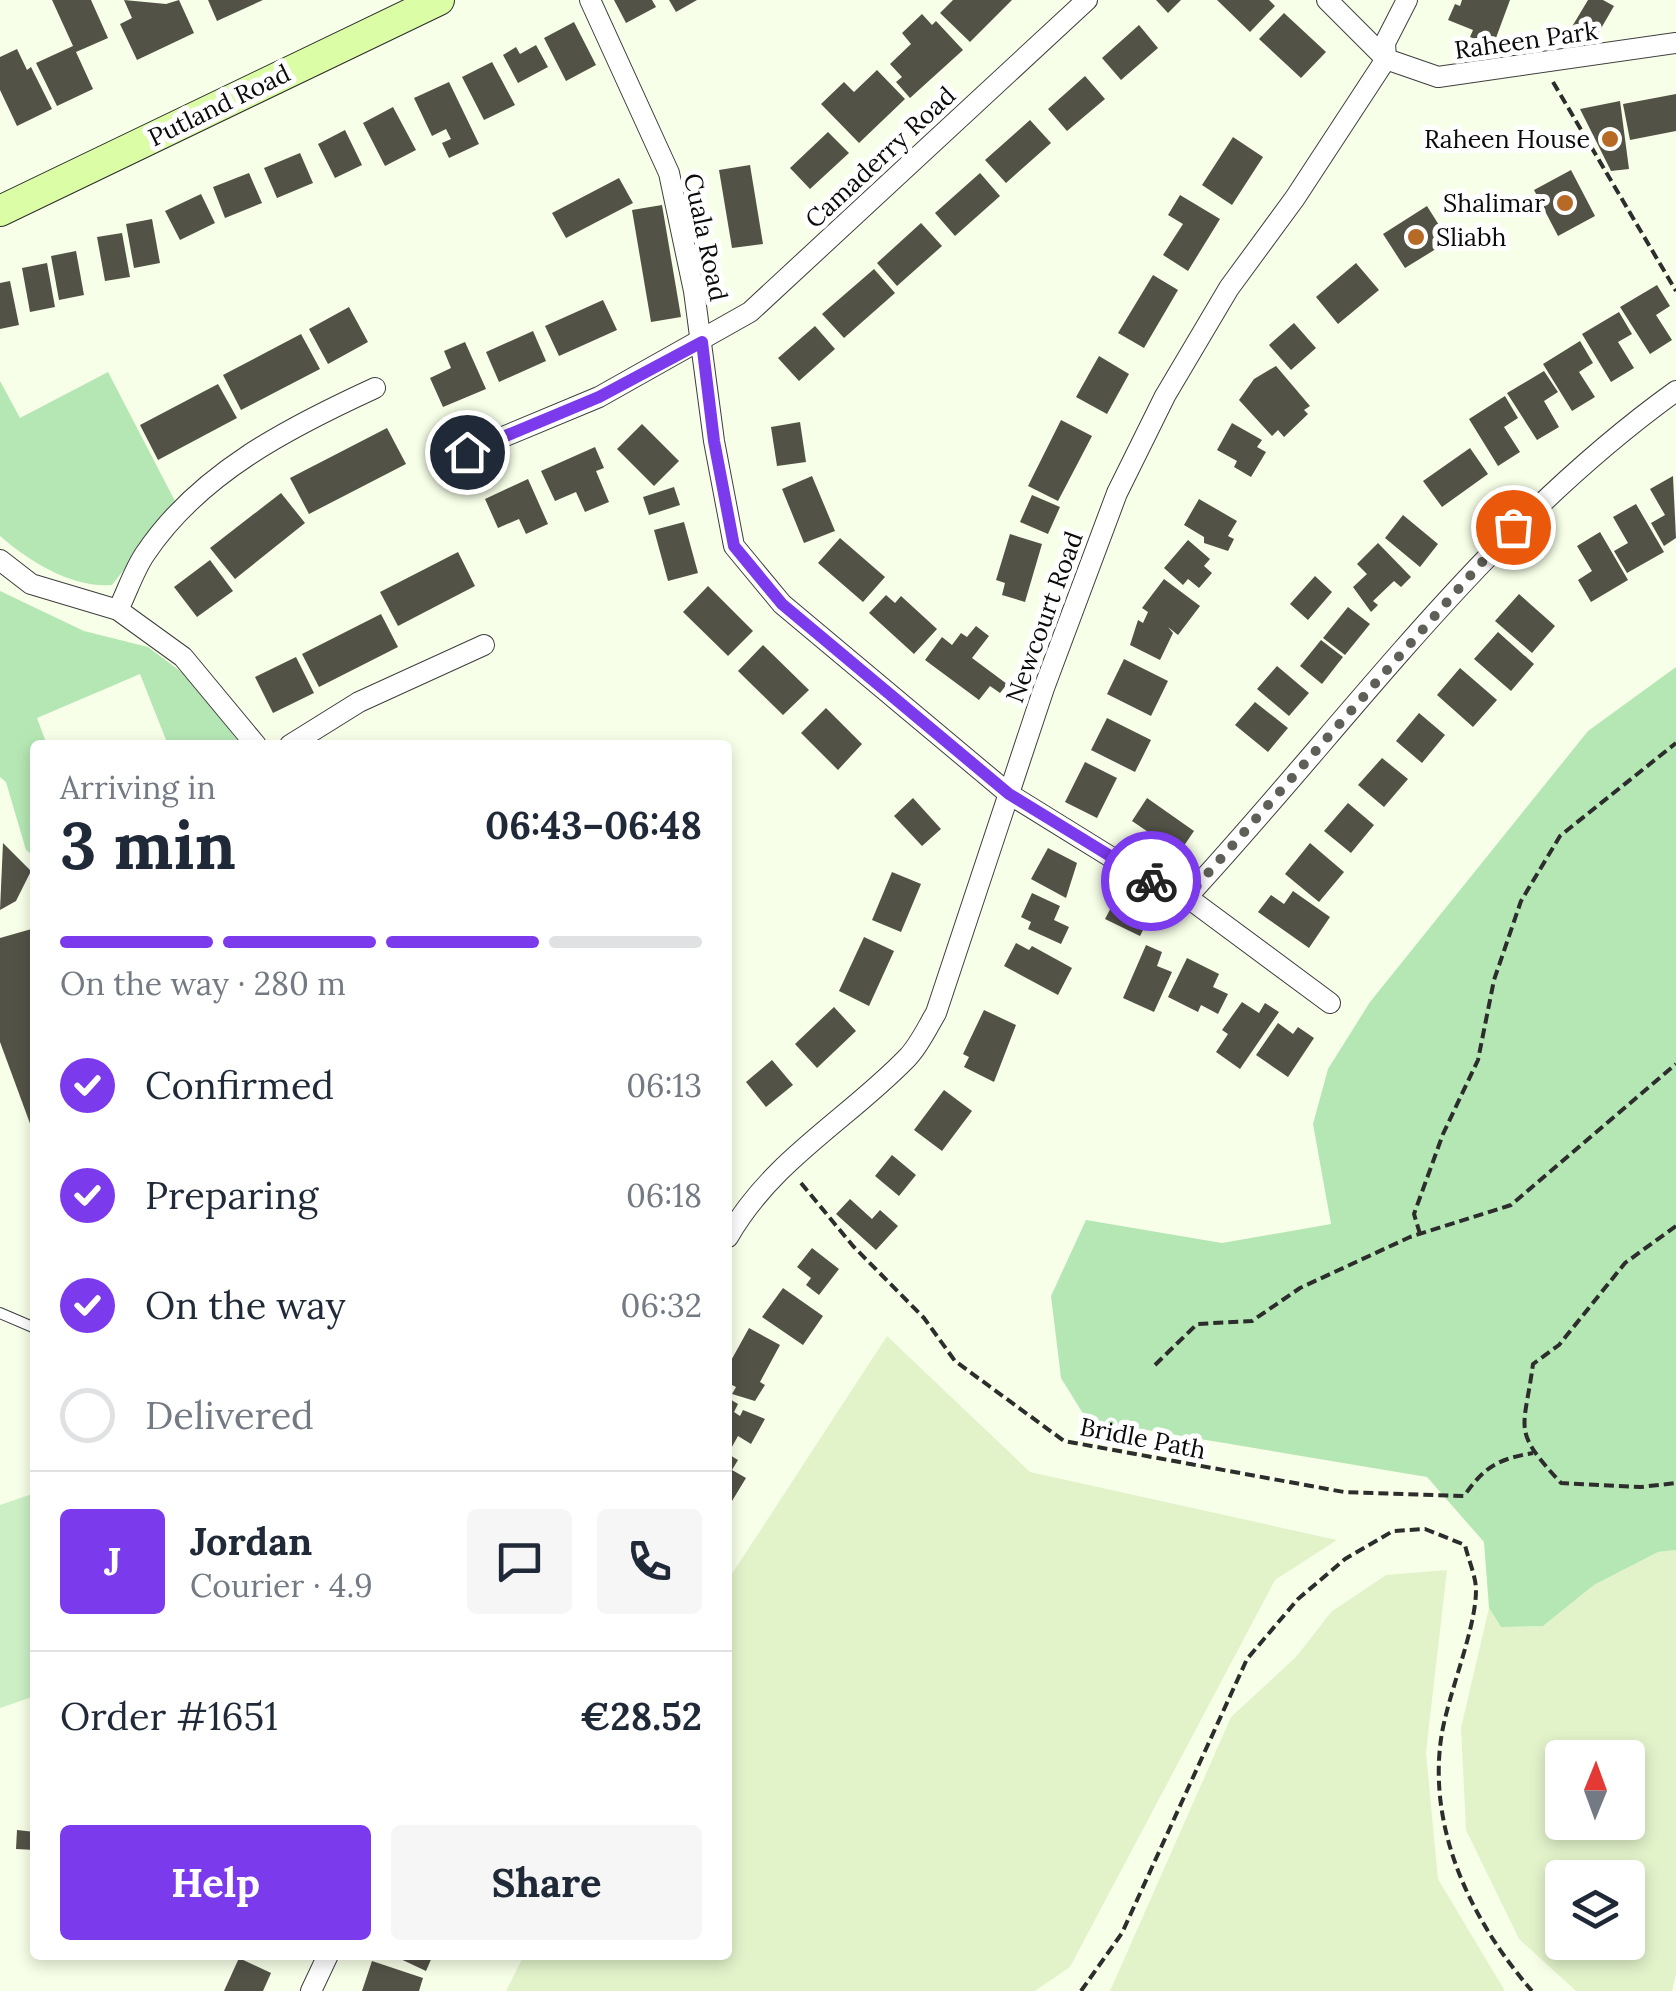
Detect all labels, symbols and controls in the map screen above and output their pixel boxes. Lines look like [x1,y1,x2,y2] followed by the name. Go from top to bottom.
[1452,14,1600,66] street label: Raheen Park
[143,57,295,153] street label: Putland Road
[798,79,962,235] street label: Camaderry Road
[1424,123,1590,155] place label: Raheen House
[1599,128,1621,150] marker: Raheen House
[677,170,735,304] street label: Cuala Road
[1443,187,1545,219] place label: Shalimar
[1554,192,1576,214] marker: Shalimar
[1436,221,1506,253] place label: Sliabh
[1405,226,1427,248] marker: Sliabh
[425,410,510,495] pin
[440,425,495,480] icon: home
[1471,485,1556,570] pin
[1486,500,1541,555] icon: bag
[998,527,1090,707] street label: Newcourt Road
[60,767,216,808] text: Arriving in
[485,801,702,849] text: 06:43–06:48
[60,804,236,887] text: 3 min
[1101,831,1201,931] courier
[1124,854,1179,909] icon: bike
[60,963,346,1004] text: On the way · 280 m
[60,1058,115,1113] icon: check
[145,1061,334,1109] text: Confirmed
[626,1065,702,1106] text: 06:13
[60,1168,115,1223] icon: check
[145,1171,318,1219] text: Preparing
[626,1175,702,1216] text: 06:18
[60,1278,115,1333] icon: check
[145,1281,346,1329] text: On the way
[621,1285,702,1326] text: 06:32
[145,1391,314,1439] text: Delivered
[1077,1410,1209,1466] street label: Bridle Path
[467,1509,572,1614] button: chat
[597,1509,702,1614] button: phone
[190,1517,312,1565] text: Jordan
[104,1537,121,1585] text: J
[190,1565,373,1606] text: Courier · 4.9
[60,1692,278,1740] text: Order #1651
[580,1692,702,1740] text: €28.52
[1545,1740,1645,1840] north arrow
[1545,1740,1645,1960] map controls
[60,1825,371,1940] button: Help
[391,1825,702,1940] button: Share
[1545,1860,1645,1960] button: layers

